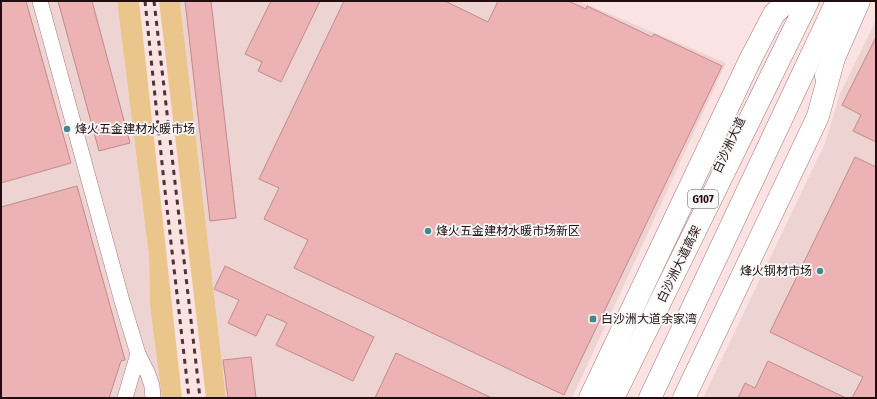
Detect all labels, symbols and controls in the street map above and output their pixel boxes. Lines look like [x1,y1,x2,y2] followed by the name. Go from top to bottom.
[710,115,748,175] street label: 白沙洲大道
[75,122,195,136] place label: 烽火五金建材水暖市场
[62,124,72,134] marker: 烽火五金建材水暖市场
[688,190,718,208] road number: G107
[654,223,704,305] street label: 白沙洲大道高架
[436,224,580,238] place label: 烽火五金建材水暖市场新区
[423,226,433,236] marker: 烽火五金建材水暖市场新区
[740,264,812,278] place label: 烽火钢材市场
[815,266,825,276] marker: 烽火钢材市场
[601,312,697,326] place label: 白沙洲大道余家湾
[588,314,598,324] marker: 白沙洲大道余家湾

